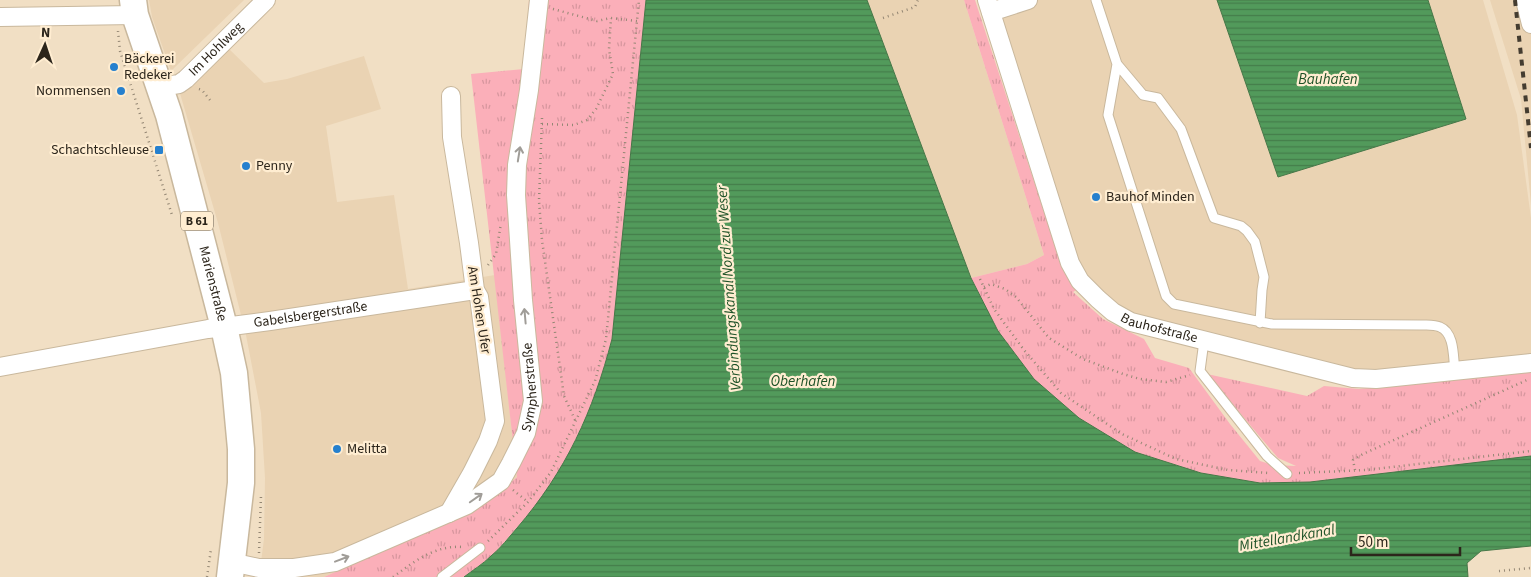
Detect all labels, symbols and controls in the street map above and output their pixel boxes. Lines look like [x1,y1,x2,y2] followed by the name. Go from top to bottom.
[184,18,248,81] street label: Im Hohlweg
[20,20,70,70] north arrow
[40,23,51,43] text: N
[124,49,174,85] place label: Bäckerei Redeker
[108,61,120,73] marker: Bäckerei Redeker
[1298,69,1358,90] water label: Bauhafen
[36,81,111,101] place label: Nommensen
[115,85,127,97] marker: Nommensen
[51,140,149,160] place label: Schachtschleuse
[153,144,165,156] marker: Schachtschleuse
[515,147,525,163] one-way arrow
[256,156,293,176] place label: Penny
[240,160,252,172] marker: Penny
[711,184,747,391] water label: Verbindungskanal Nord zur Weser
[1106,187,1195,207] place label: Bauhof Minden
[1090,191,1102,203] marker: Bauhof Minden
[181,212,213,230] road number: B 61
[193,244,232,324] street label: Marienstraße
[462,265,496,355] street label: Am Hohen Ufer
[252,296,369,333] street label: Gabelsbergerstraße
[1117,308,1200,348] street label: Bauhofstraße
[520,309,530,325] one-way arrow
[517,342,543,434] street label: Sympherstraße
[771,371,836,392] water label: Oberhafen
[347,439,387,459] place label: Melitta
[331,443,343,455] marker: Melitta
[469,493,483,503] one-way arrow
[1237,519,1337,557] water label: Mittellandkanal
[1351,524,1460,556] scale bar
[1358,532,1388,553] text: 50 m
[334,554,349,563] one-way arrow

